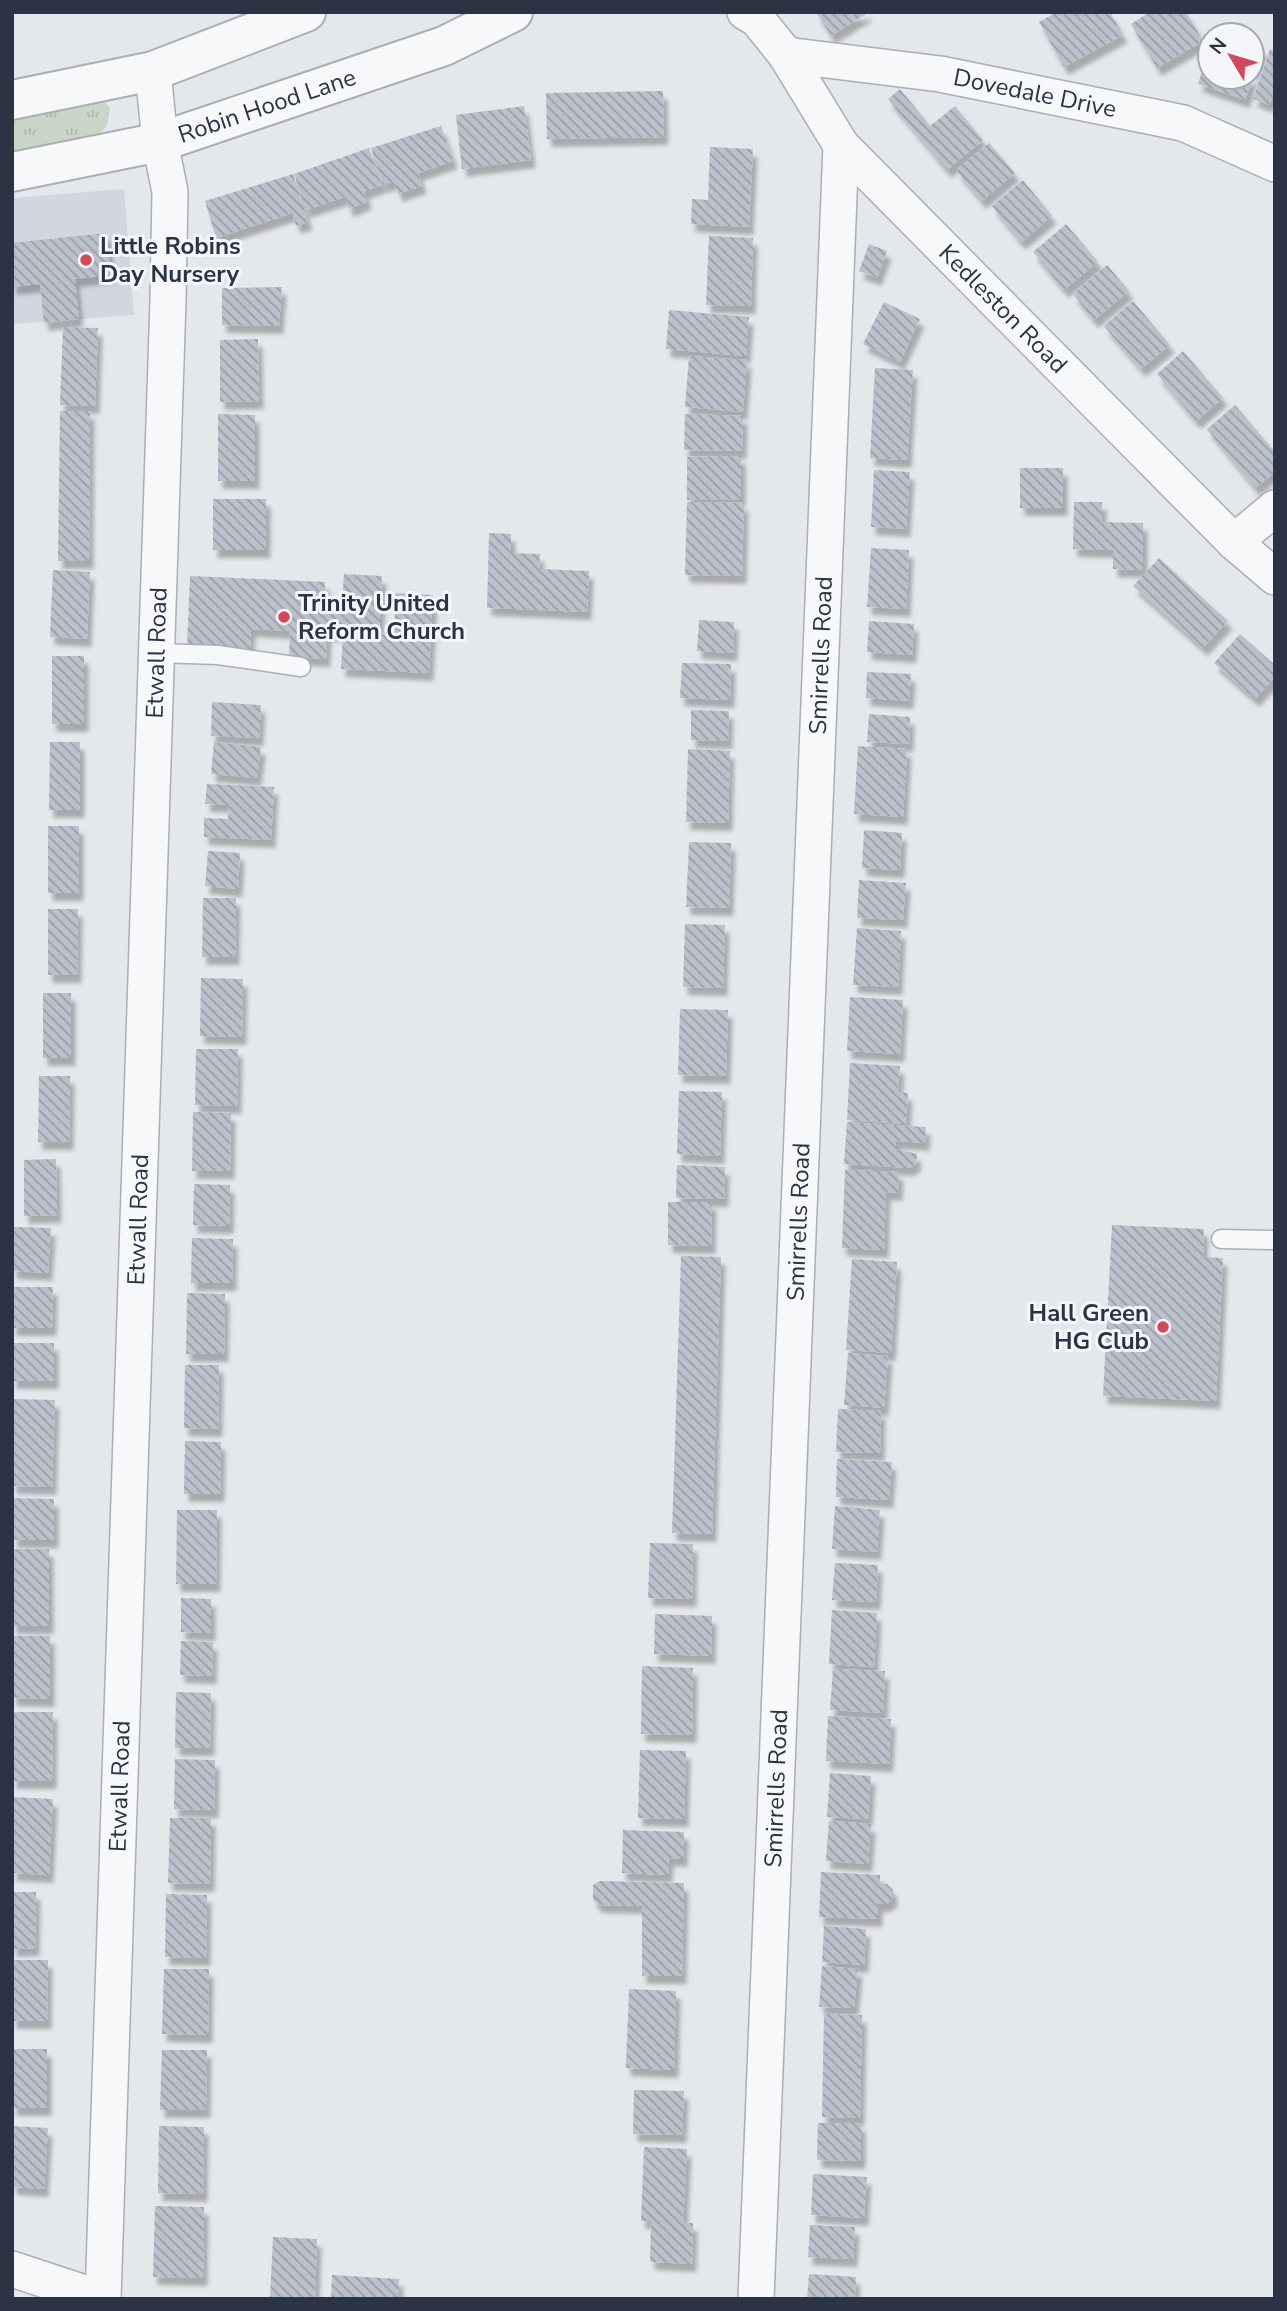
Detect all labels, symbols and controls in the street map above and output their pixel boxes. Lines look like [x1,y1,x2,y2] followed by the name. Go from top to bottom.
[1196,21,1266,91] north arrow
[1204,33,1233,60] text: N
[174,61,360,151] street label: Robin Hood Lane
[951,61,1119,125] street label: Dovedale Drive
[100,230,241,290] place label: Little Robins Day Nursery
[932,237,1074,380] street label: Kedleston Road
[78,252,94,268] marker: Little Robins Day Nursery
[802,575,840,735] street label: Smirrells Road
[138,587,175,719] street label: Etwall Road
[298,587,465,647] place label: Trinity United Reform Church
[276,609,292,625] marker: Trinity United Reform Church
[779,1142,818,1302] street label: Smirrells Road
[120,1153,156,1286] street label: Etwall Road
[1029,1297,1149,1357] place label: Hall Green HG Club
[1155,1319,1171,1335] marker: Hall Green HG Club
[757,1709,795,1868] street label: Smirrells Road
[102,1720,138,1852] street label: Etwall Road

